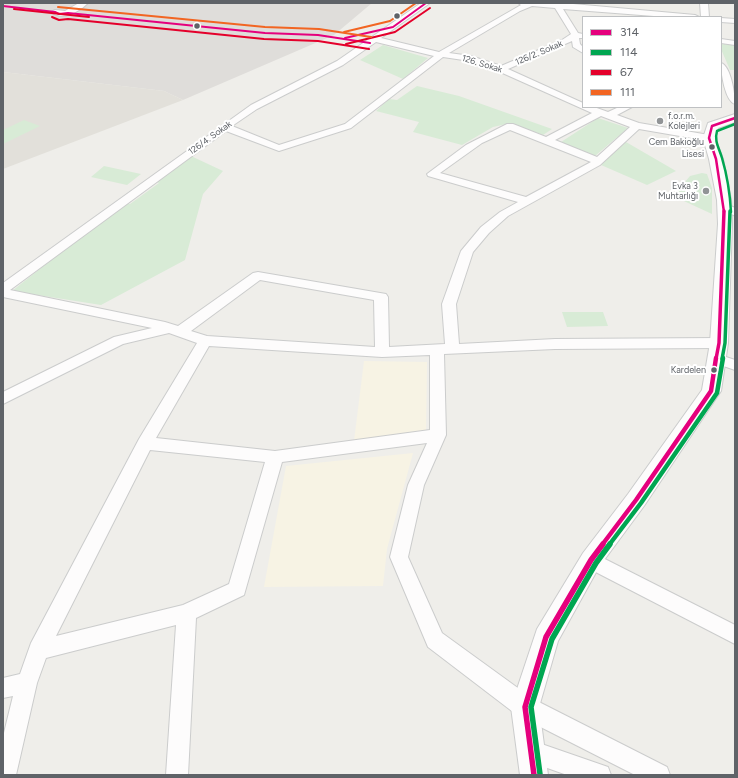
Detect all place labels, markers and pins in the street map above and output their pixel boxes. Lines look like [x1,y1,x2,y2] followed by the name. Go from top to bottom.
[392,11,402,21] unlabelled marker
[192,21,202,31] unlabelled marker
[668,111,700,132] place label: f.o.r.m. Kolejleri
[655,116,665,126] marker: f.o.r.m. Kolejleri
[649,137,704,158] place label: Cem Bakioğlu Lisesi
[707,142,717,152] marker: Cem Bakioğlu Lisesi
[658,181,698,202] place label: Evka 3 Muhtarlığı
[701,186,711,196] marker: Evka 3 Muhtarlığı
[671,365,706,375] place label: Kardelen
[709,365,719,375] marker: Kardelen

